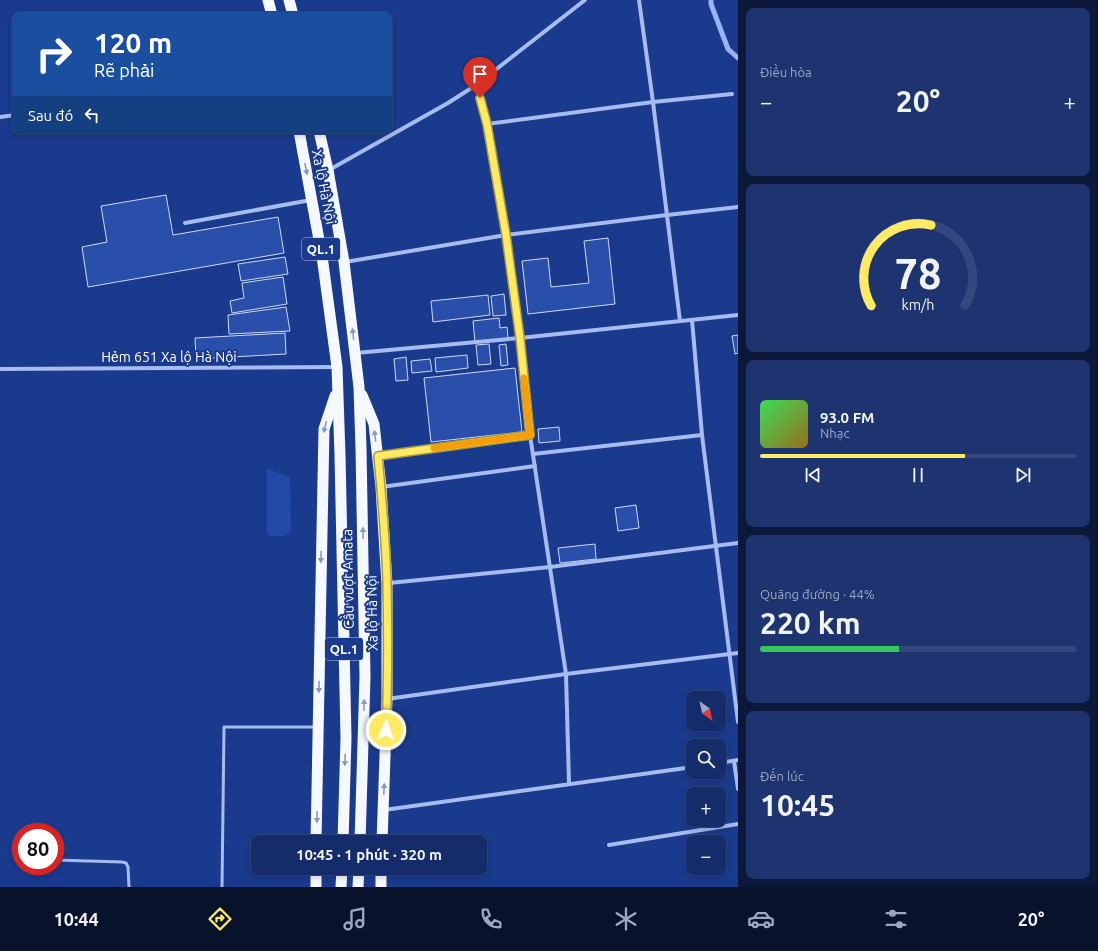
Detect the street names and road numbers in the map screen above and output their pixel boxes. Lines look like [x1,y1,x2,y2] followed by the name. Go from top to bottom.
[309,148,339,226] street label: Xa lộ Hà Nội
[302,238,340,260] road number: QL.1
[101,349,237,365] street label: Hẻm 651 Xa lộ Hà Nội
[337,529,357,629] street label: Cầu vượt Amata
[363,575,381,651] street label: Xa lộ Hà Nội
[325,638,363,660] road number: QL.1

